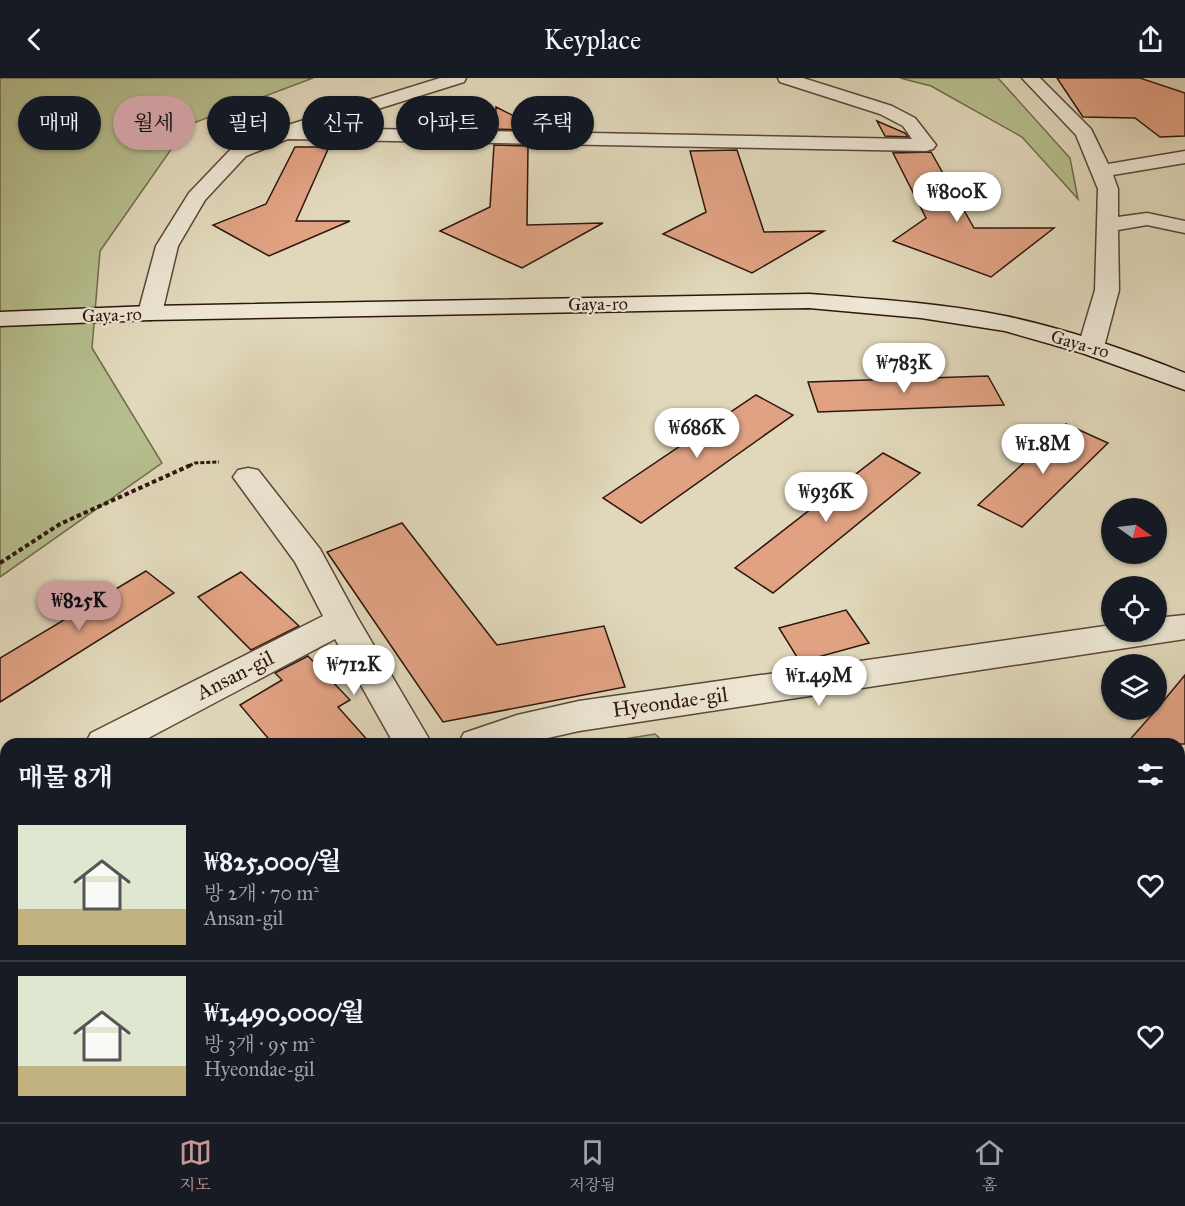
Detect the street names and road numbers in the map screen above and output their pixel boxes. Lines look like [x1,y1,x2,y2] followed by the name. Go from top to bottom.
[568,292,628,316] street label: Gaya-ro
[82,303,142,327] street label: Gaya-ro
[1048,325,1112,363] street label: Gaya-ro
[191,644,278,706] street label: Ansan-gil
[611,681,730,723] street label: Hyeondae-gil

